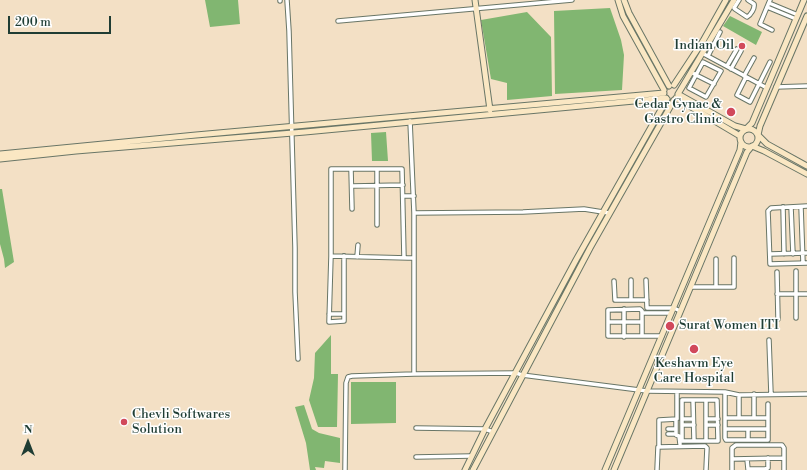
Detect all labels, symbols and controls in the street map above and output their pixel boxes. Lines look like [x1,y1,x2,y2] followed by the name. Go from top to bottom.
[10,8,113,34] scale bar
[15,15,51,30] text: 200 m
[674,38,734,54] place label: Indian Oil
[737,41,747,51] marker: Indian Oil
[634,97,722,128] place label: Cedar Gynac & Gastro Clinic
[725,106,737,118] marker: Cedar Gynac & Gastro Clinic
[679,318,779,334] place label: Surat Women ITI
[664,320,676,332] marker: Surat Women ITI
[688,343,700,355] marker: Keshavm Eye Care Hospital
[654,356,734,387] place label: Keshavm Eye Care Hospital
[132,407,230,438] place label: Chevli Softwares Solution
[119,417,129,427] marker: Chevli Softwares Solution
[8,422,48,462] north arrow
[24,423,32,437] text: N

